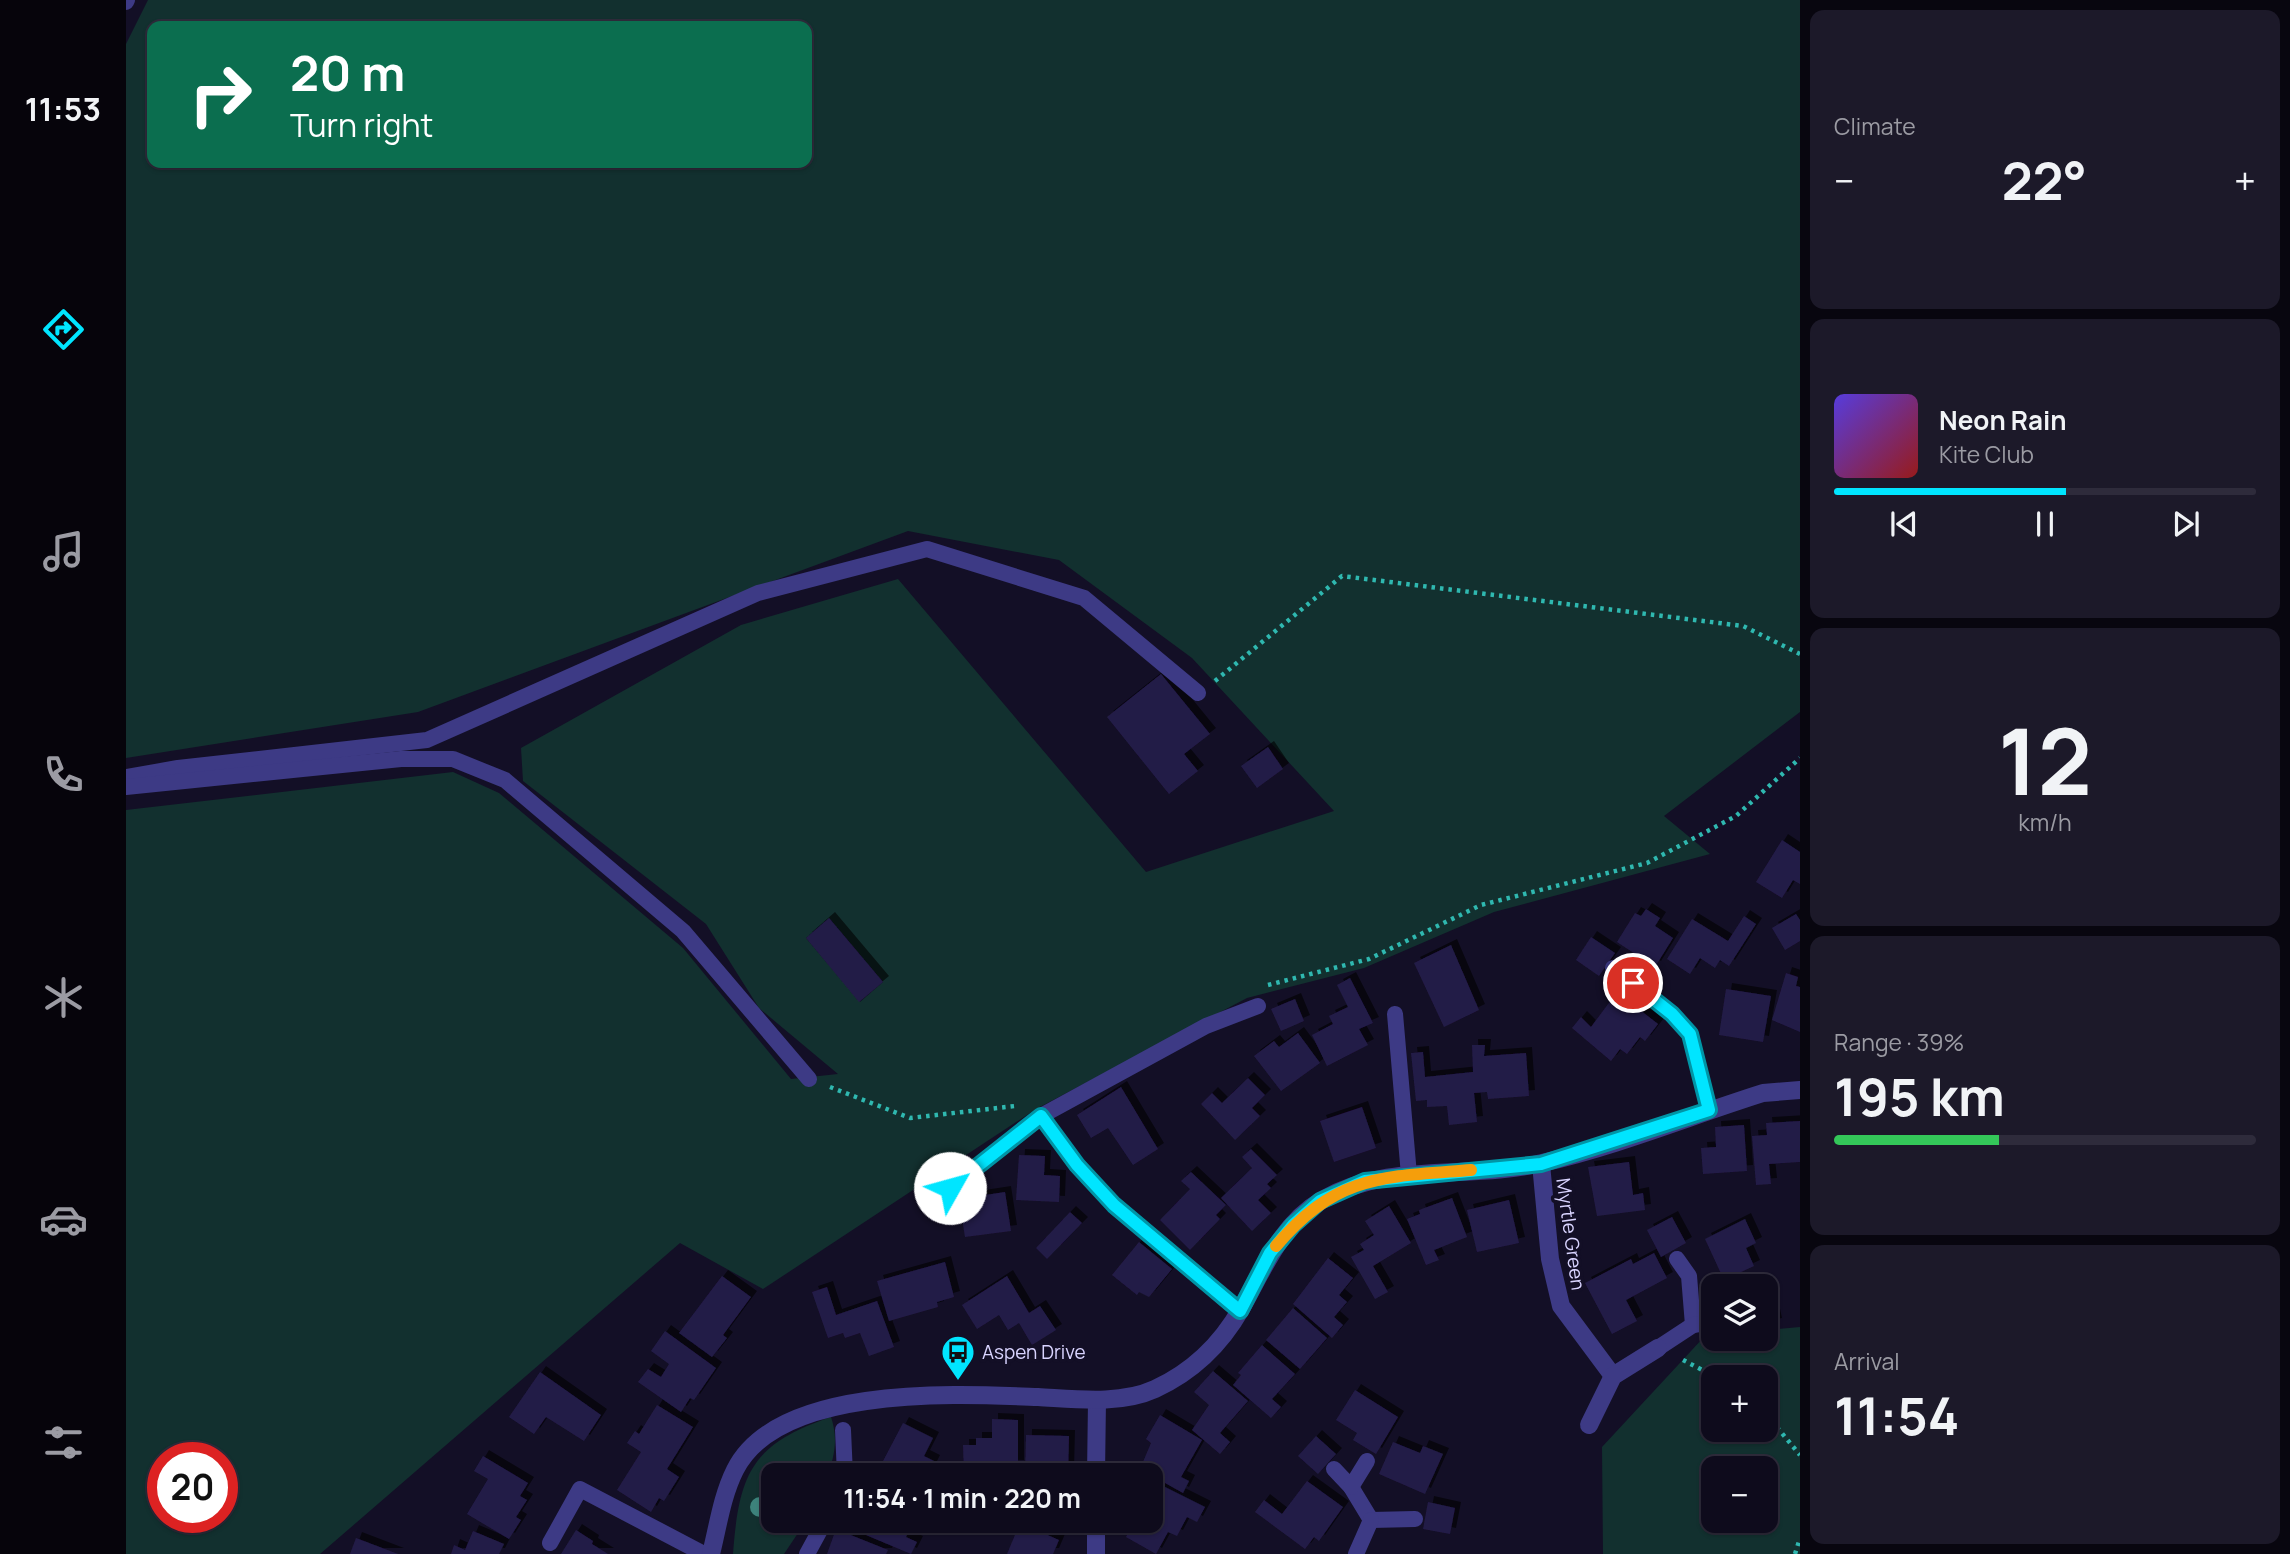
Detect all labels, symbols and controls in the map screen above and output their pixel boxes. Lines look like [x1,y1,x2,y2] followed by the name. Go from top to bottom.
[290,39,405,106] text: 20 m
[175,49,266,140] icon: right
[25,87,101,131] text: 11:53
[290,103,433,147] text: Turn right
[1834,110,1916,142] text: Climate
[2002,145,2087,216] text: 22°
[1834,154,1855,206] text: −
[2234,154,2256,206] text: +
[39,305,88,354] icon: directions
[1939,402,2067,438] text: Neon Rain
[1939,438,2034,470] text: Kite Club
[1885,505,1923,543] icon: previous
[2026,505,2064,543] icon: pause
[2167,505,2205,543] icon: next
[39,527,88,576] icon: music
[1998,698,2092,822] text: 12
[39,750,88,799] icon: phone
[2018,806,2072,838] text: km/h
[1603,953,1663,1013] pin
[1614,964,1652,1002] icon: arrive
[39,973,88,1022] icon: climate
[1834,1026,1964,1058] text: Range · 39%
[1834,1061,2005,1132] text: 195 km
[913,1151,987,1225] position arrow
[1550,1176,1592,1292] street label: Myrtle Green
[39,1195,88,1244] icon: car
[1701,1274,1778,1533] map controls
[1701,1274,1778,1351] button: layers
[939,1333,977,1382] bus stop icon: Aspen Drive
[982,1339,1086,1365] place label: Aspen Drive
[1834,1345,1900,1377] text: Arrival
[1701,1365,1778,1442] button: +
[1834,1380,1959,1451] text: 11:54
[39,1418,88,1467] icon: filters
[147,1442,238,1533] speed limit sign: 20
[1701,1456,1778,1533] button: −
[843,1480,1081,1516] text: 11:54 · 1 min · 220 m

